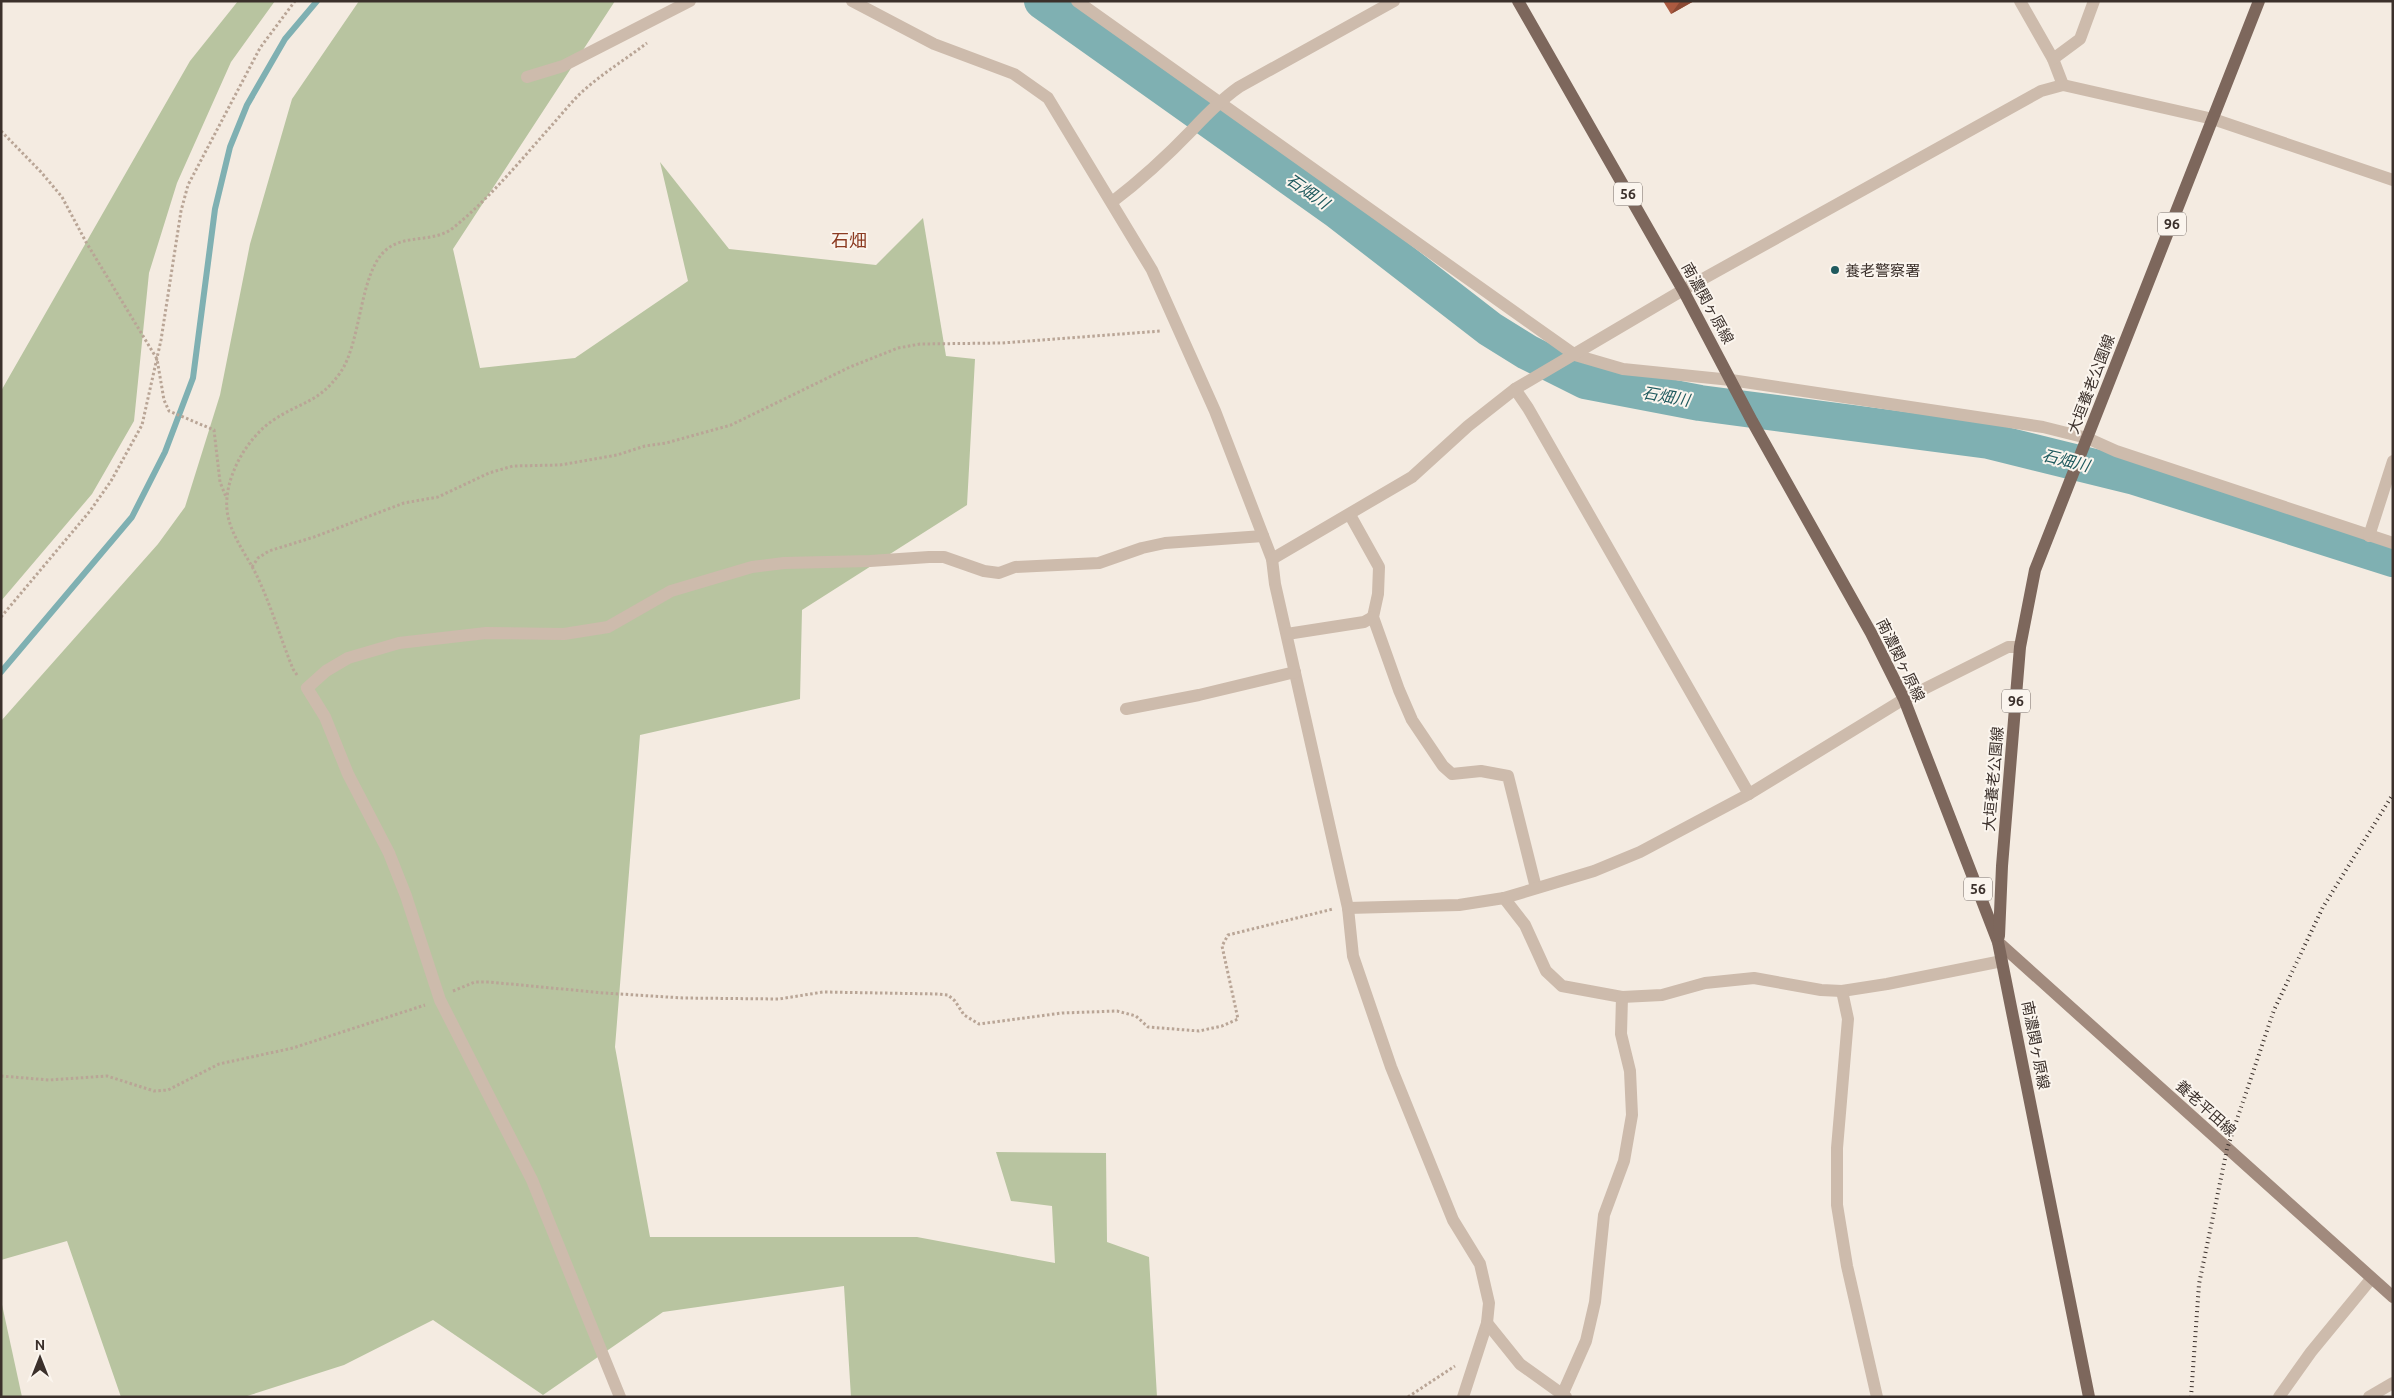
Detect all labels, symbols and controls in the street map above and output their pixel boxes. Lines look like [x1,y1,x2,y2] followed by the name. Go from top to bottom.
[1283,170,1334,213] water label: 石畑川
[1614,182,1642,205] road number: 56
[2158,212,2186,235] road number: 96
[831,230,867,250] district label: 石畑
[1679,260,1737,346] street label: 南濃関ヶ原線
[1845,262,1920,279] place label: 養老警察署
[1829,264,1841,276] marker: 養老警察署
[2064,332,2118,436] street label: 大垣養老公園線
[1641,383,1693,409] water label: 石畑川
[2041,445,2093,475] water label: 石畑川
[1874,616,1928,704] street label: 南濃関ヶ原線
[2002,689,2030,712] road number: 96
[1980,726,2006,832] street label: 大垣養老公園線
[1964,878,1992,901] road number: 56
[2019,999,2053,1091] street label: 南濃関ヶ原線
[2172,1077,2240,1139] street label: 養老平田線
[15,1333,65,1383] north arrow
[35,1337,45,1353] text: N

